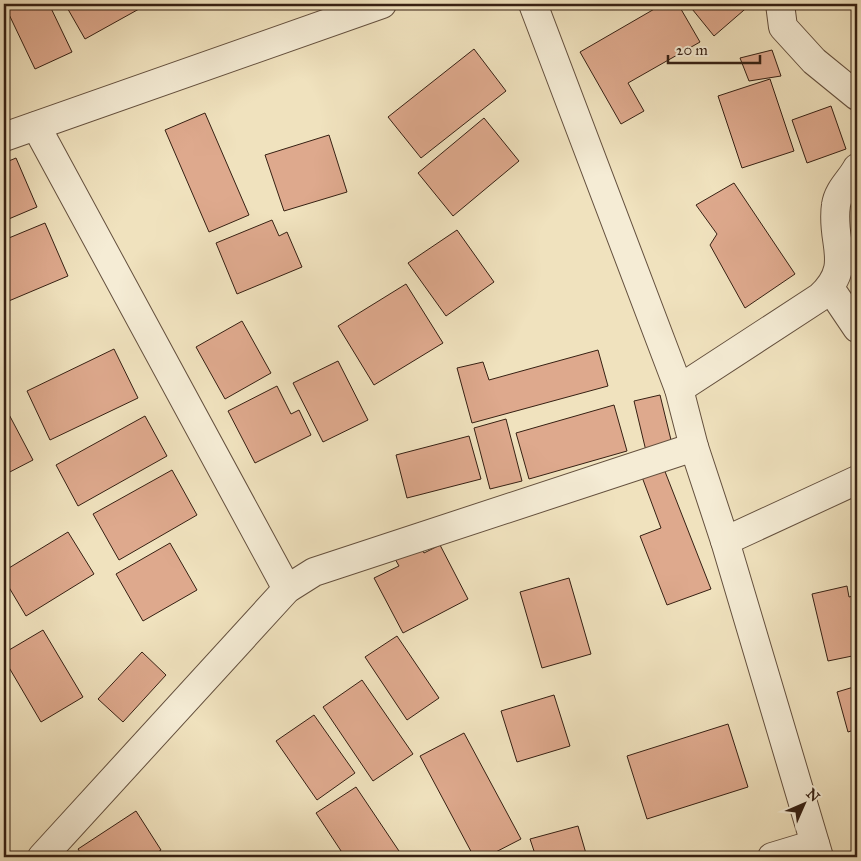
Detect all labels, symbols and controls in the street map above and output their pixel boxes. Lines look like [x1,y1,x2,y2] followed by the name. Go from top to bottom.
[668,32,761,64] scale bar
[676,41,708,59] text: 20 m
[778,778,828,828] north arrow
[803,785,823,805] text: N

